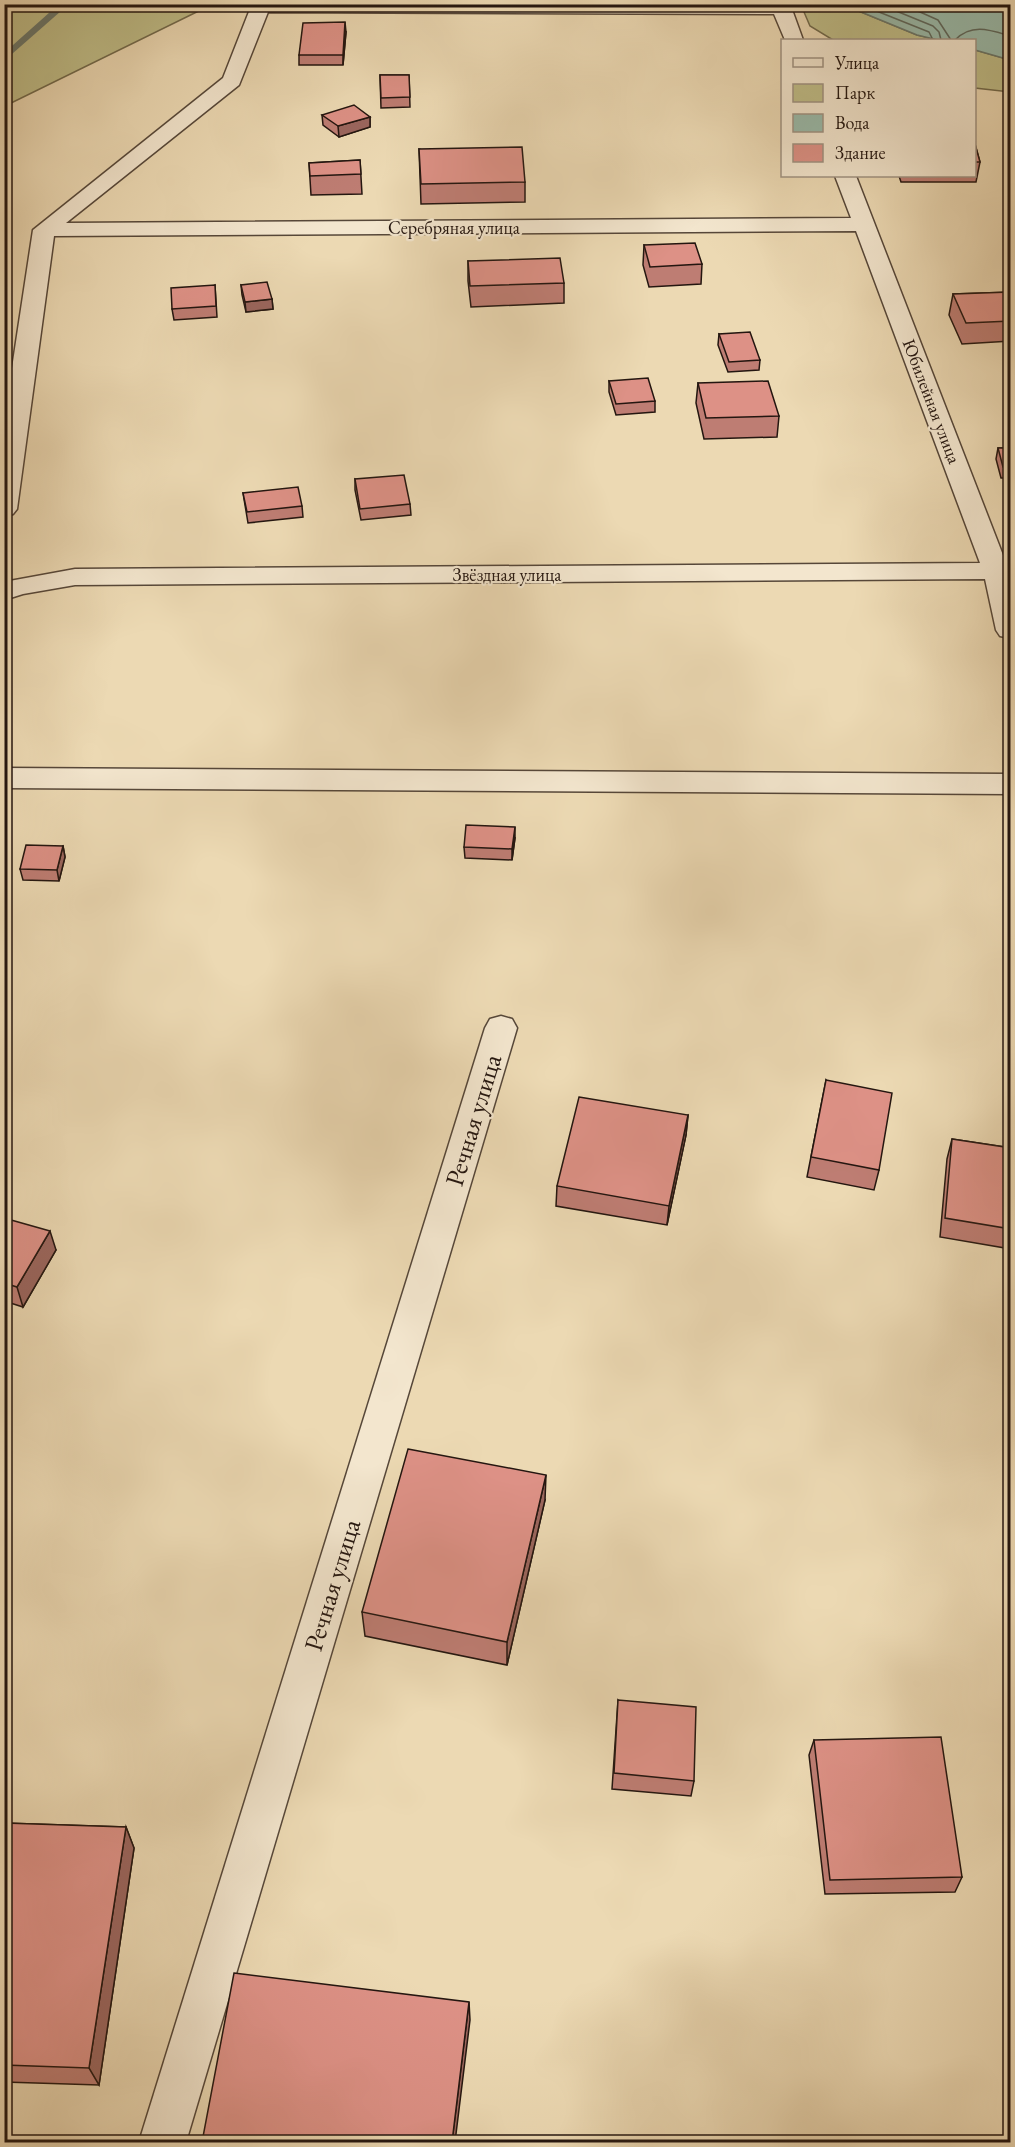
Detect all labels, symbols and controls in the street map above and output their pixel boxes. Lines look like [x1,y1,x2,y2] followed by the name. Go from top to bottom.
[781,39,976,177] legend
[834,51,880,74] text: Улица
[835,81,875,104] text: Парк
[835,111,870,134] text: Вода
[835,141,885,164] text: Здание
[388,216,521,239] street label: Серебряная улица
[898,335,967,467] street label: Юбилейная улица
[453,563,562,586] street label: Звёздная улица
[437,1049,509,1190] street label: Речная улица
[296,1514,368,1655] street label: Речная улица

